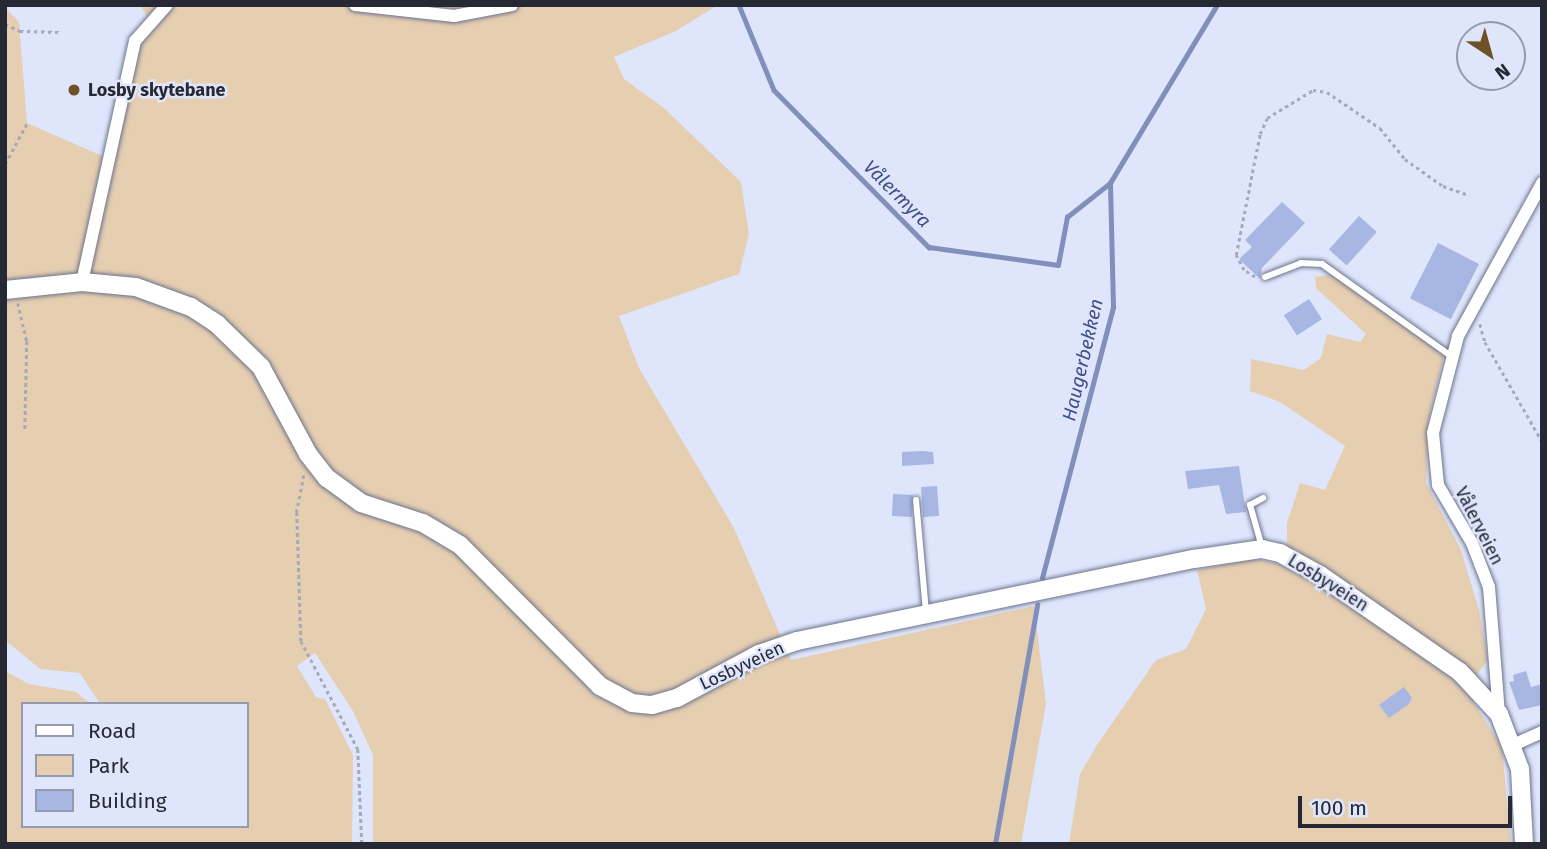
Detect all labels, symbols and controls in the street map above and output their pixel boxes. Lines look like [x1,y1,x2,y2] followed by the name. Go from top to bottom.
[1456,21,1526,91] north arrow
[1491,59,1514,85] text: N
[88,79,225,101] place label: Losby skytebane
[66,82,82,98] marker: Losby skytebane
[859,156,935,232] water label: Vålermyra
[1058,297,1108,423] water label: Haugerbekken
[1450,483,1508,569] street label: Vålerveien
[1284,550,1372,616] street label: Losbyveien
[696,637,788,695] street label: Losbyveien
[21,702,248,828] legend
[88,718,136,744] text: Road
[88,753,129,779] text: Park
[1302,782,1516,826] scale bar
[88,788,167,814] text: Building
[1311,795,1367,821] text: 100 m

